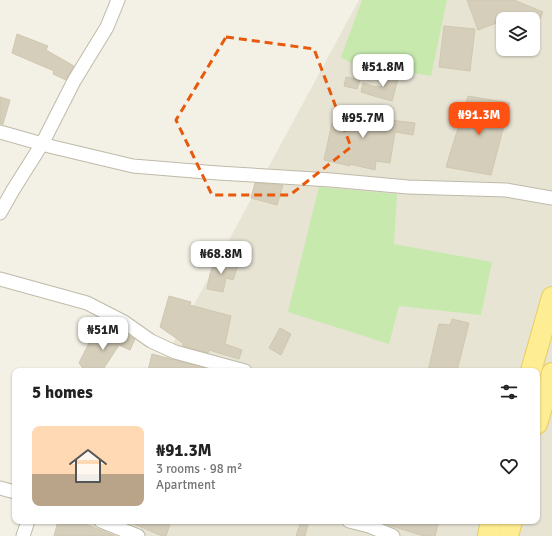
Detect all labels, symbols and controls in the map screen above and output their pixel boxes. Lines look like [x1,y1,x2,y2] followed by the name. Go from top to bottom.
[496,12,540,56] map controls
[496,12,540,56] button: layers
[350,54,416,88] pin: ₦51.8M
[362,59,404,75] text: ₦51.8M
[446,102,512,136] pin: ₦91.3M
[330,105,396,139] pin: ₦95.7M
[458,107,500,123] text: ₦91.3M
[342,110,384,126] text: ₦95.7M
[188,241,254,275] pin: ₦68.8M
[200,246,242,262] text: ₦68.8M
[79,317,127,351] pin: ₦51M
[87,322,119,338] text: ₦51M
[498,381,520,403] icon: filters
[32,382,93,403] text: 5 homes
[156,440,212,461] text: ₦91.3M
[64,442,112,490] icon: home
[498,455,520,477] icon: heart
[156,461,242,477] text: 3 rooms · 98 m²
[156,477,216,493] text: Apartment

